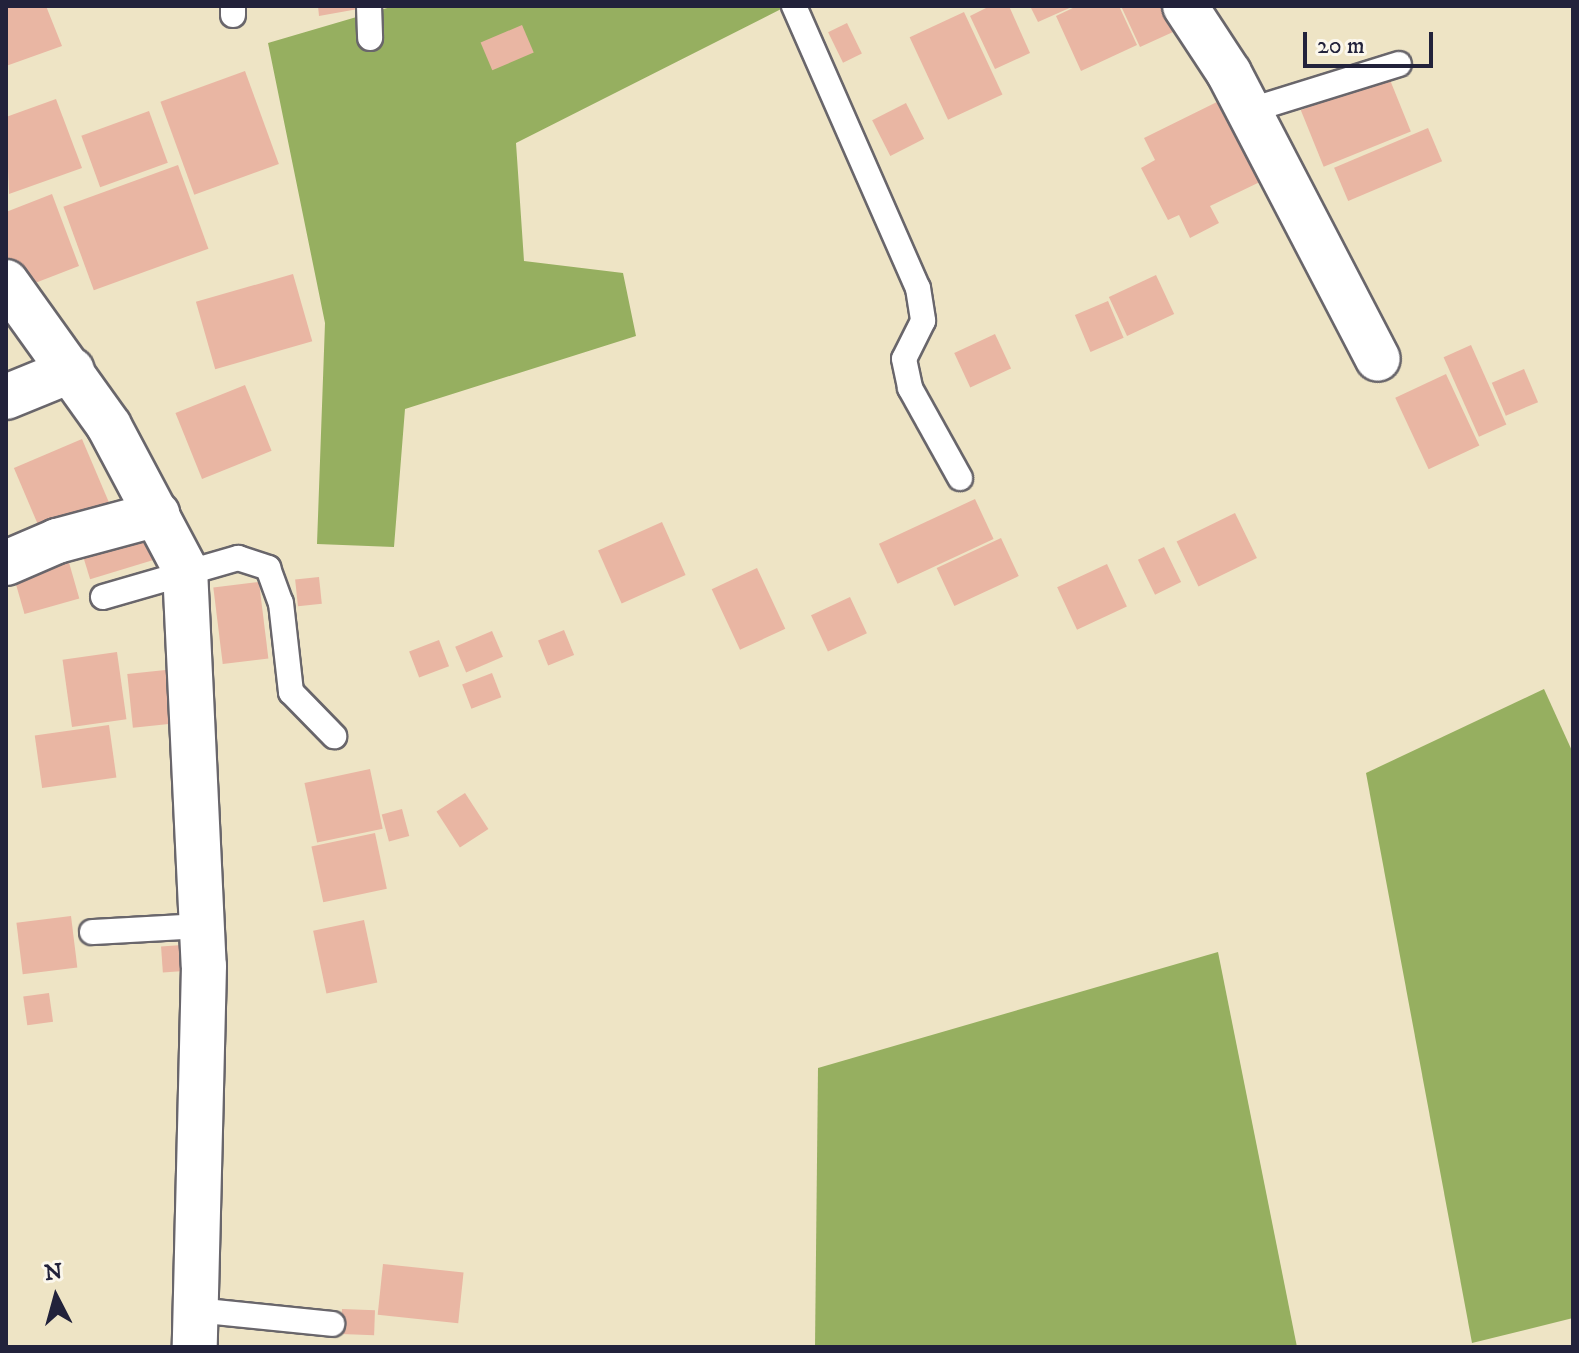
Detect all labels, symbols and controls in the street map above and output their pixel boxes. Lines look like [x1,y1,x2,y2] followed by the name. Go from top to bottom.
[1307,16,1437,66] scale bar
[1317,31,1365,61] text: 20 m
[16,1257,96,1337] north arrow
[43,1258,64,1287] text: N

